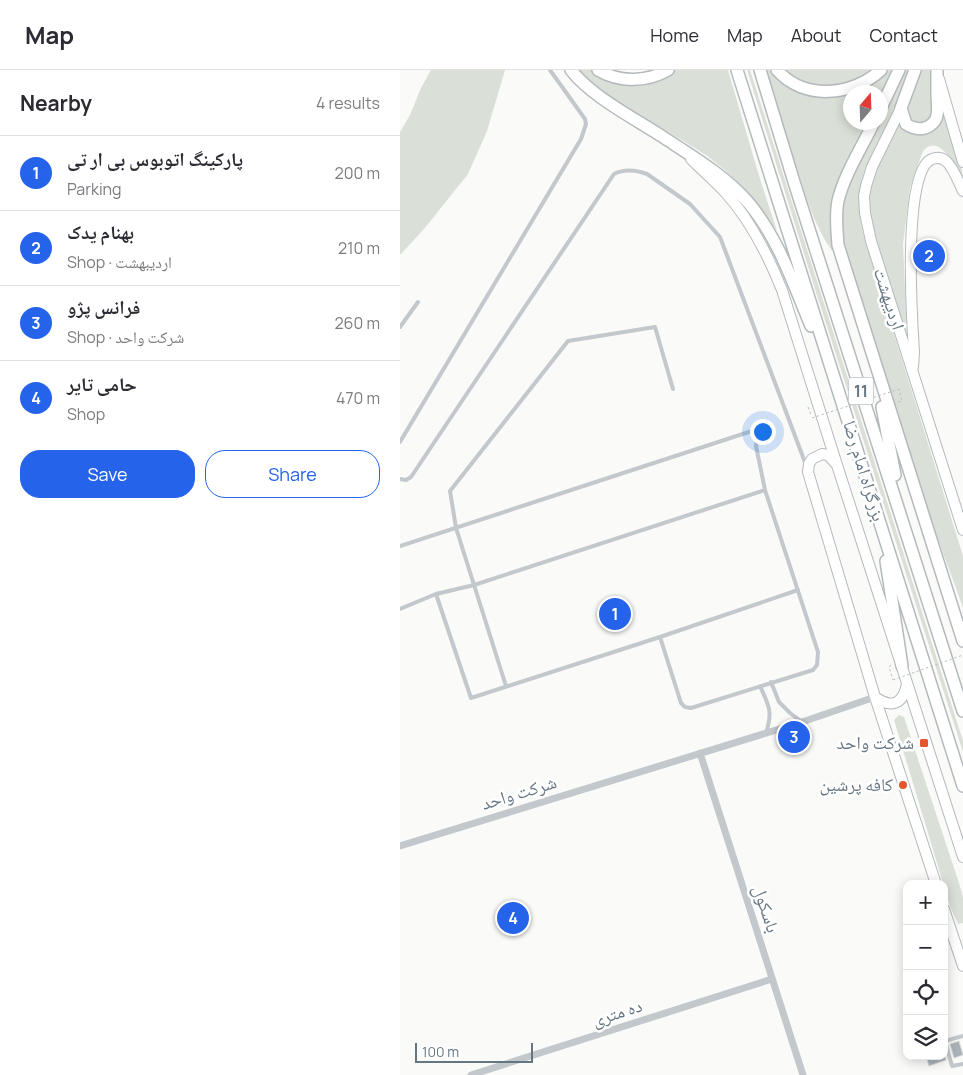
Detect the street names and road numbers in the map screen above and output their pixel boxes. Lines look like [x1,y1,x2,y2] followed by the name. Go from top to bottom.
[869,265,911,333] street label: اردیبهشت
[848,378,874,404] road number: 11
[837,417,892,524] street label: بزرگراه امام رضا
[478,769,559,815] street label: شرکت واحد
[748,882,786,936] street label: باسکول
[589,993,645,1031] street label: ده متری

